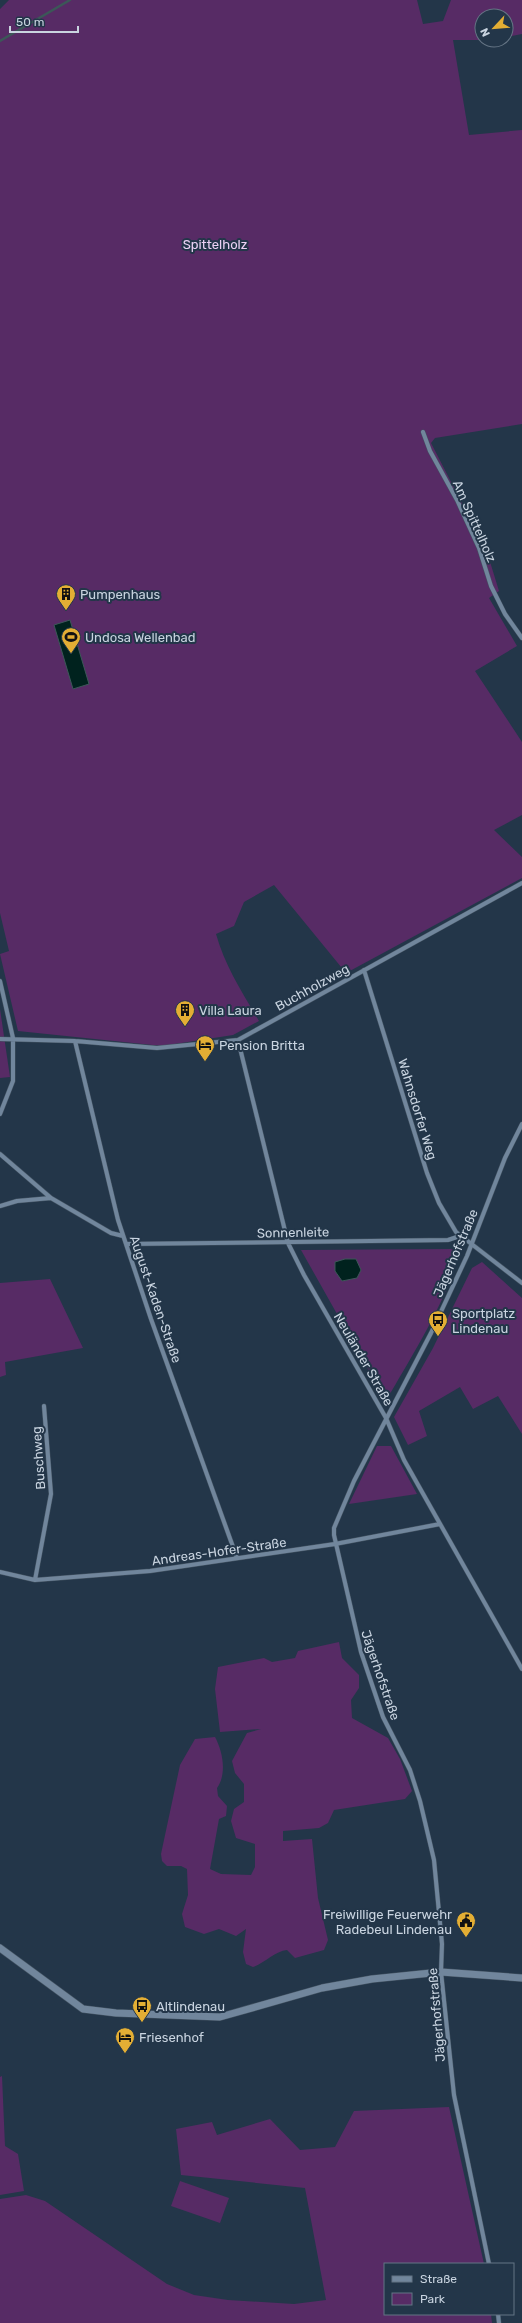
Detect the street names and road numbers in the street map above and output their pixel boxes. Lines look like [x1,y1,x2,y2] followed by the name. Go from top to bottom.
[450,478,499,565] street label: Am Spittelholz
[273,961,352,1015] street label: Buchholzweg
[394,1057,440,1162] street label: Wahnsdorfer Weg
[430,1207,482,1300] street label: Jägerhofstraße
[257,1224,329,1241] street label: Sonnenleite
[126,1233,184,1365] street label: August-Kaden-Straße
[331,1310,396,1409] street label: Neuländer Straße
[29,1426,49,1490] street label: Buschweg
[151,1535,287,1568] street label: Andreas-Hofer-Straße
[357,1628,403,1723] street label: Jägerhofstraße
[425,1967,449,2063] street label: Jägerhofstraße

